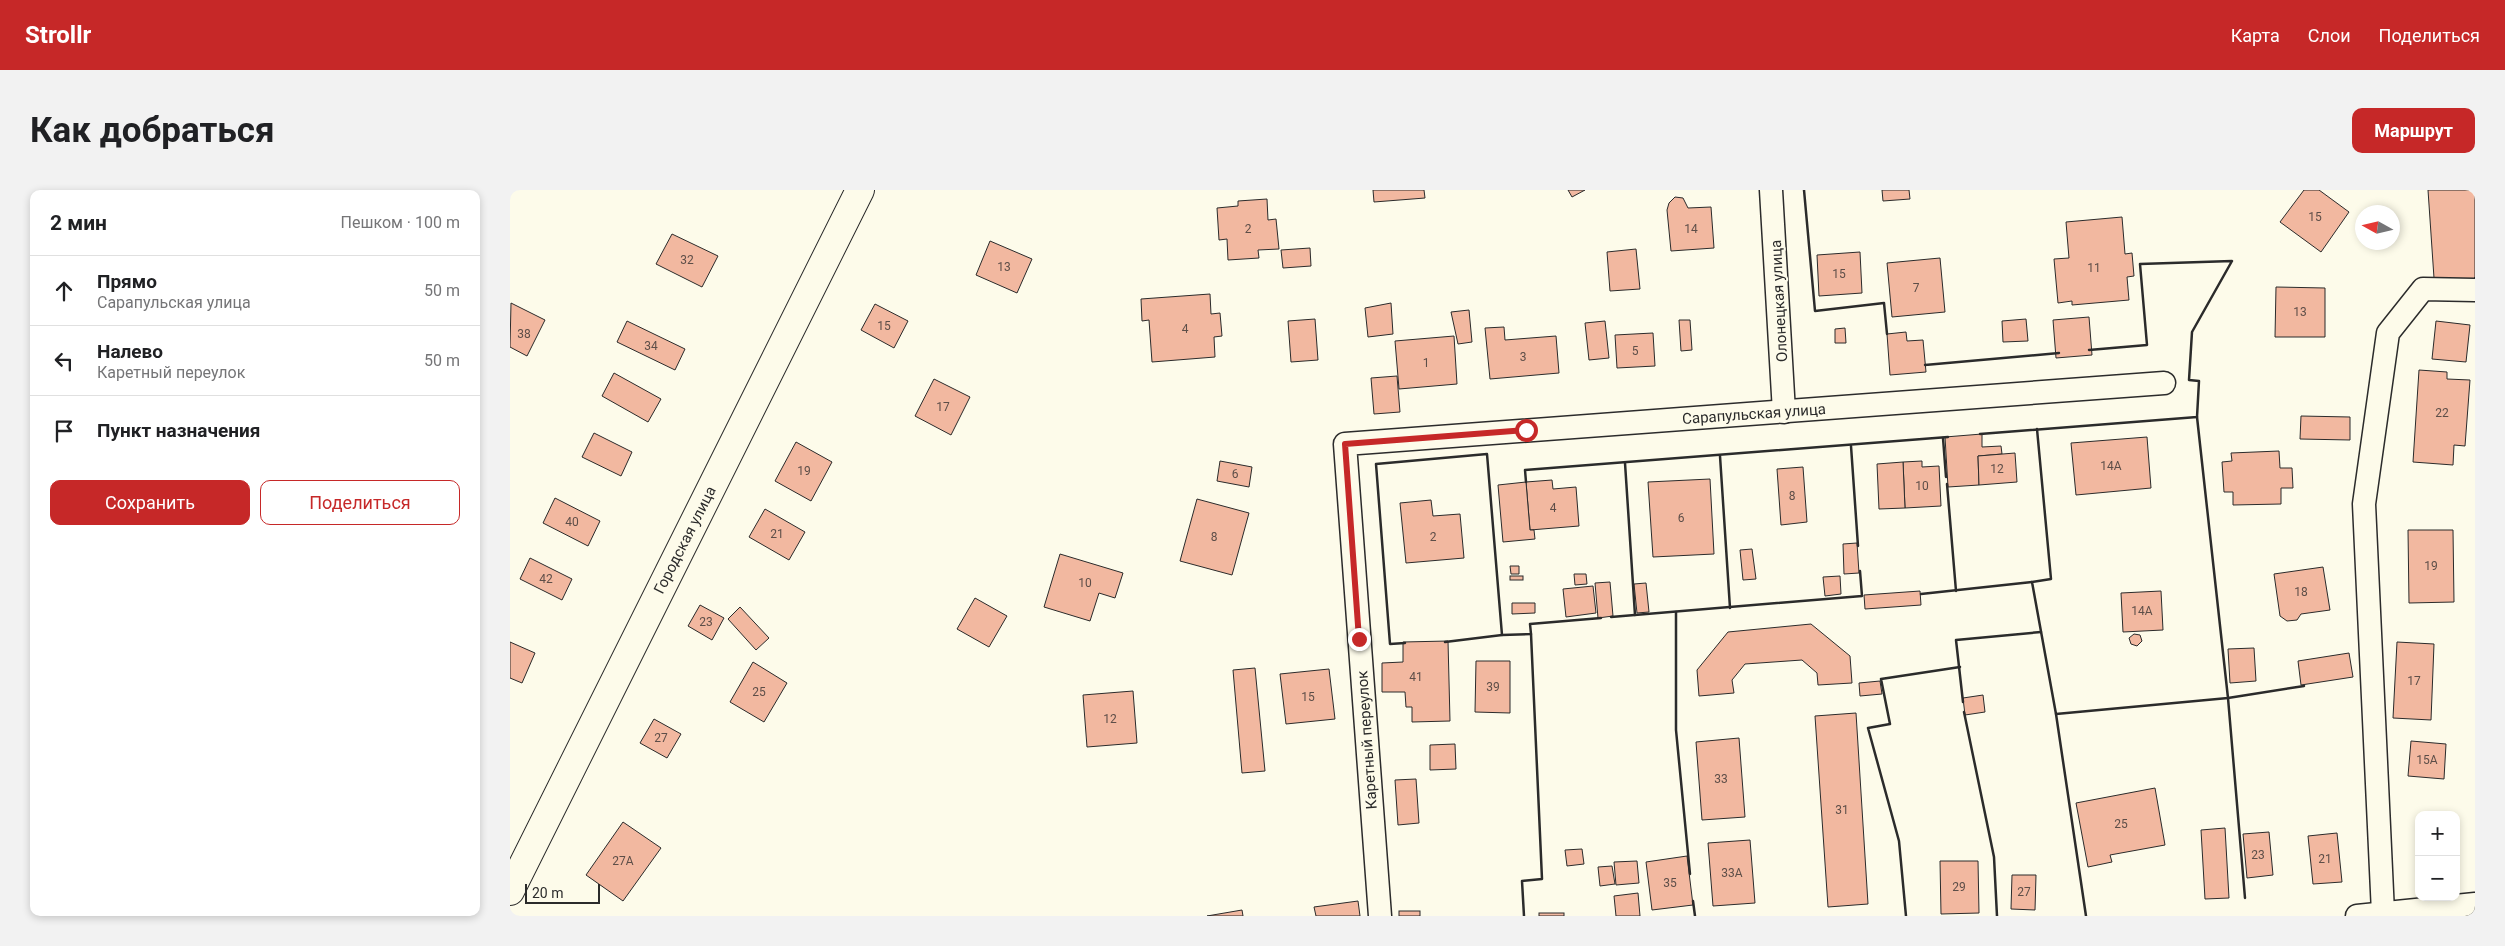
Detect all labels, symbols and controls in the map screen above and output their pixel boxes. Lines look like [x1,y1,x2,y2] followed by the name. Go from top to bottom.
[25,21,91,49] text: Strollr
[2231,25,2280,46] text: Карта
[2308,25,2351,46] text: Слои
[2379,25,2480,46] text: Поделиться
[2352,108,2475,153] button: Маршрут
[30,110,275,151] text: Как добраться
[2355,205,2400,250] north arrow
[2308,210,2322,224] house number: 15
[50,211,107,235] text: 2 мин
[341,213,460,232] text: Пешком · 100 m
[1245,222,1252,236] house number: 2
[1684,222,1698,236] house number: 14
[1767,239,1791,363] street label: Олонецкая улица
[680,253,694,267] house number: 32
[997,260,1011,274] house number: 13
[2087,261,2101,275] house number: 11
[1832,267,1846,281] house number: 15
[97,270,157,293] text: Прямо
[50,277,78,305] icon: ahead
[424,281,460,300] text: 50 m
[1913,281,1920,295] house number: 7
[97,293,251,312] text: Сарапульская улица
[2293,305,2307,319] house number: 13
[877,319,891,333] house number: 15
[1182,322,1189,336] house number: 4
[517,327,531,341] house number: 38
[644,339,658,353] house number: 34
[97,340,163,363] text: Налево
[1632,344,1639,358] house number: 5
[50,347,78,375] icon: left
[1520,350,1526,364] house number: 3
[424,351,460,370] text: 50 m
[1423,356,1429,370] house number: 1
[97,363,245,382] text: Каретный переулок
[936,400,950,414] house number: 17
[1682,400,1826,428] street label: Сарапульская улица
[2435,406,2449,420] house number: 22
[50,417,78,445] icon: arrive
[97,419,260,442] text: Пункт назначения
[1515,419,1538,442] route start
[2100,459,2122,473] house number: 14А
[1990,462,2004,476] house number: 12
[797,464,811,478] house number: 19
[1232,467,1239,481] house number: 6
[1915,479,1929,493] house number: 10
[50,480,250,525] button: Сохранить
[260,480,460,525] button: Поделиться
[650,483,720,597] street label: Городская улица
[1789,489,1796,503] house number: 8
[1550,501,1557,515] house number: 4
[1678,511,1685,525] house number: 6
[565,515,579,529] house number: 40
[770,527,784,541] house number: 21
[1211,530,1218,544] house number: 8
[1430,530,1437,544] house number: 2
[2424,559,2438,573] house number: 19
[539,572,553,586] house number: 42
[1078,576,1092,590] house number: 10
[2294,585,2308,599] house number: 18
[2131,604,2153,618] house number: 14А
[699,615,713,629] house number: 23
[1348,628,1371,651] route end
[1353,670,1381,810] street label: Каретный переулок
[1409,670,1423,684] house number: 41
[2407,674,2421,688] house number: 17
[1486,680,1500,694] house number: 39
[752,685,766,699] house number: 25
[1301,690,1315,704] house number: 15
[1103,712,1117,726] house number: 12
[654,731,668,745] house number: 27
[2416,753,2438,767] house number: 15А
[1714,772,1728,786] house number: 33
[1835,803,1849,817] house number: 31
[2415,811,2460,901] map controls
[2415,811,2460,856] button: +
[2114,817,2128,831] house number: 25
[2251,848,2265,862] house number: 23
[2318,852,2332,866] house number: 21
[612,854,634,868] house number: 27А
[2415,856,2460,901] button: −
[1721,866,1743,880] house number: 33А
[1663,876,1677,890] house number: 35
[1952,880,1966,894] house number: 29
[525,881,600,904] scale bar
[532,885,564,901] text: 20 m
[2017,885,2031,899] house number: 27

